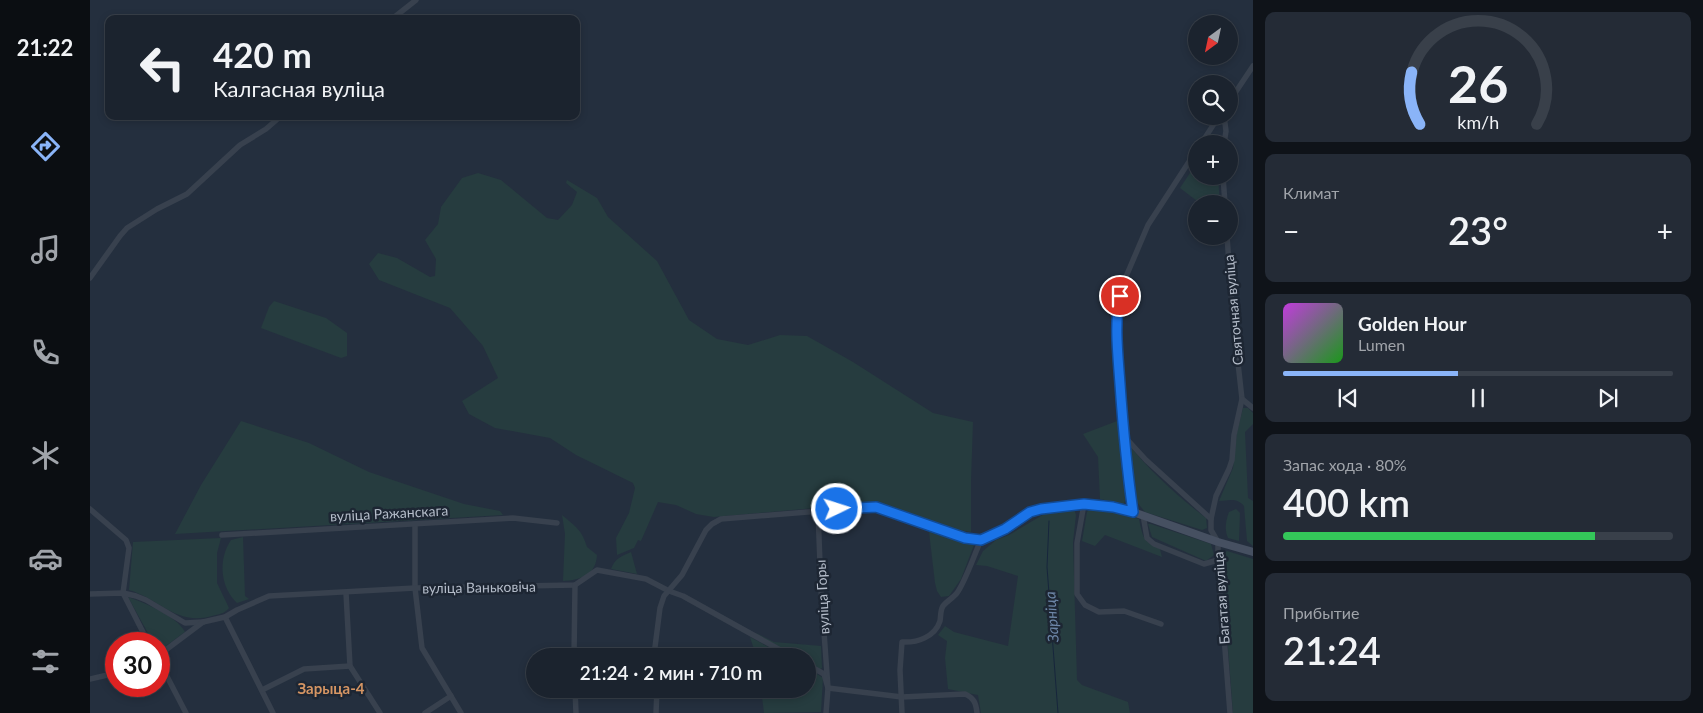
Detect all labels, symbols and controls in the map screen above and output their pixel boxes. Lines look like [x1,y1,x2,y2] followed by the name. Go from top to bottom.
[1188,15,1238,65] north arrow
[1188,15,1238,245] map controls
[213,33,312,75] text: 420 m
[17,34,73,61] text: 21:22
[130,35,195,100] icon: left
[1448,52,1508,114] text: 26
[213,75,385,102] text: Калгасная вуліца
[1188,75,1238,125] button: search
[1457,111,1499,133] text: km/h
[28,129,63,164] icon: directions
[1188,135,1238,185] button: +
[1283,183,1339,202] text: Климат
[1188,195,1238,245] button: −
[1448,207,1508,253] text: 23°
[1283,214,1299,248] text: −
[1657,214,1673,248] text: +
[28,232,63,267] icon: music
[1220,254,1246,366] street label: Святочная вуліца
[1099,275,1141,317] pin
[1106,282,1134,310] icon: arrive
[1358,312,1467,335] text: Golden Hour
[28,335,63,370] icon: phone
[1358,335,1405,354] text: Lumen
[1334,384,1362,412] icon: previous
[1464,384,1492,412] icon: pause
[1594,384,1622,412] icon: next
[28,438,63,473] icon: climate
[1283,455,1407,474] text: Запас хода · 80%
[1283,479,1410,525] text: 400 km
[810,482,862,534] position arrow
[329,501,449,525] street label: вуліца Ражанскага
[28,541,63,576] icon: car
[1209,551,1233,645] street label: Багатая вуліца
[812,559,832,635] street label: вуліца Горы
[422,578,536,596] street label: вуліца Ваньковіча
[1040,591,1062,644] water label: Зарніца
[1283,603,1359,622] text: Прибытие
[1283,627,1381,673] text: 21:24
[105,632,170,697] speed limit sign: 30
[28,644,63,679] icon: filters
[580,661,762,684] text: 21:24 · 2 мин · 710 m
[297,679,365,697] district label: Зарыца-4

